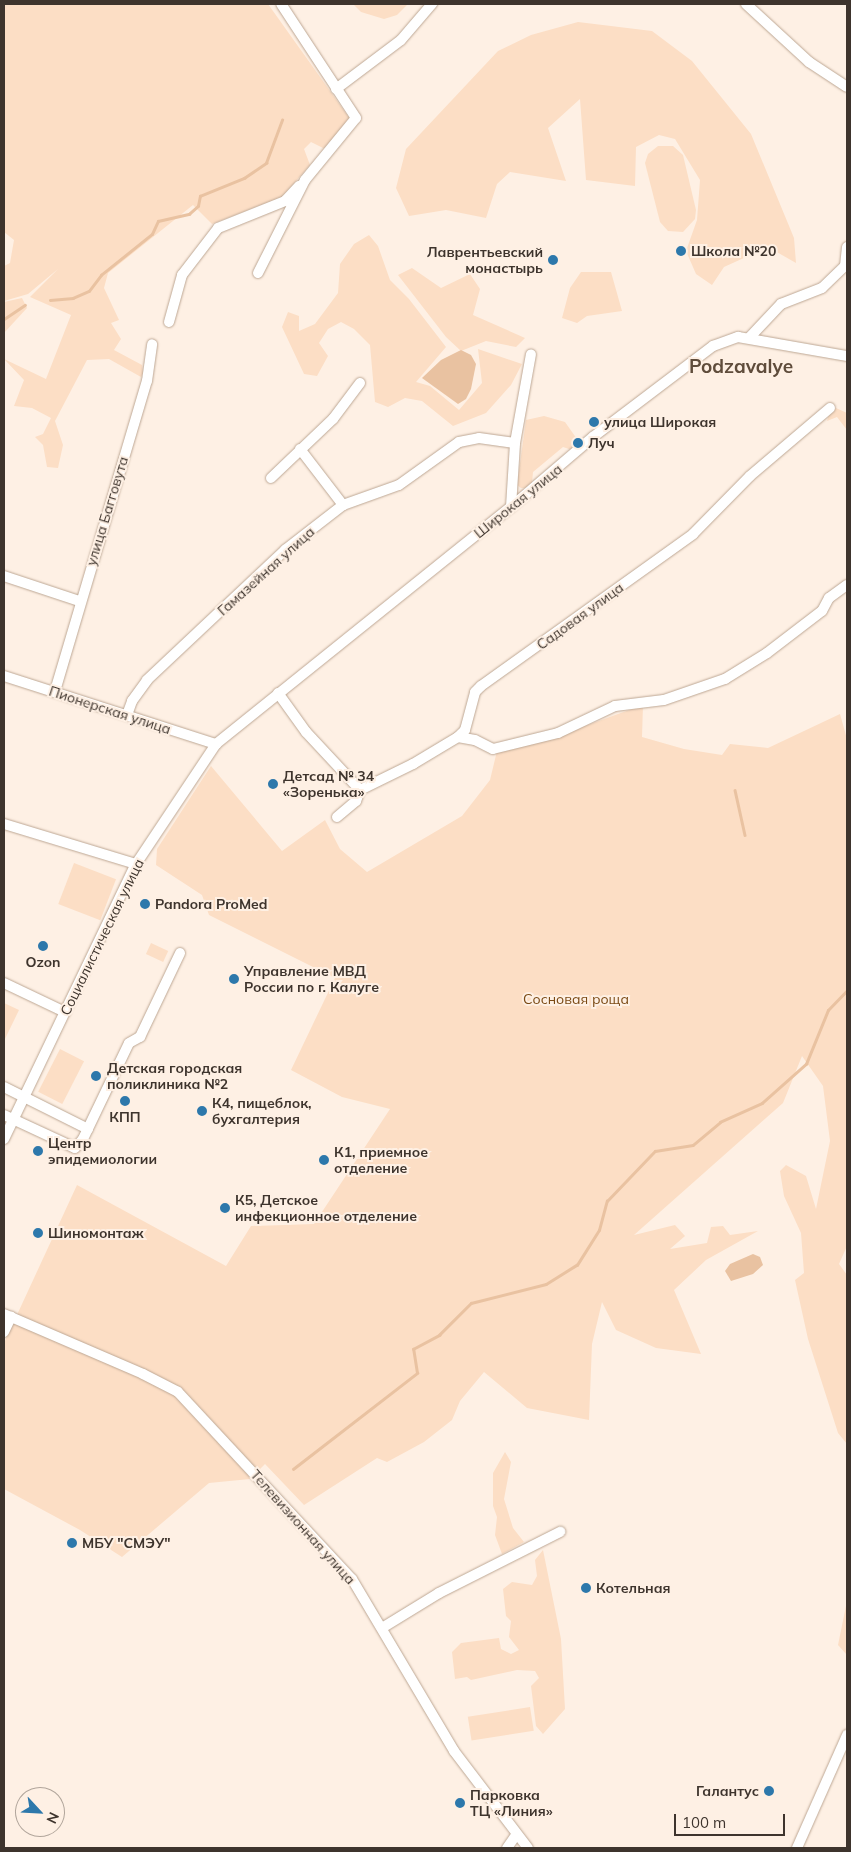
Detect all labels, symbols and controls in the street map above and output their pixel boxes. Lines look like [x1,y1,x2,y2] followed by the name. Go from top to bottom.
[691,243,776,259] place label: Школа №20
[427,244,543,276] place label: Лаврентьевский монастырь
[675,245,687,257] marker: Школа №20
[547,254,559,266] marker: Лаврентьевский монастырь
[689,356,793,378] district label: Podzavalye
[604,414,716,430] place label: улица Широкая
[588,416,600,428] marker: улица Широкая
[588,435,615,451] place label: Луч
[572,437,584,449] marker: Луч
[82,454,132,568] street label: улица Багговута
[471,460,565,542] street label: Широкая улица
[214,523,318,619] street label: Гамазейная улица
[533,579,627,653] street label: Садовая улица
[47,682,173,738] street label: Пионерская улица
[283,768,374,800] place label: Детсад № 34 «Зоренька»
[267,778,279,790] marker: Детсад № 34 «Зоренька»
[57,856,147,1018] street label: Социалистическая улица
[155,896,267,912] place label: Pandora ProMed
[139,898,151,910] marker: Pandora ProMed
[37,940,49,952] marker: Ozon
[26,954,60,970] place label: Ozon
[244,963,379,996] place label: Управление МВД России по г. Калуге
[228,973,240,985] marker: Управление МВД России по г. Калуге
[523,991,629,1007] park label: Сосновая роща
[107,1060,242,1092] place label: Детская городская поликлиника №2
[89,1069,103,1083] marker: Детская городская поликлиника №2
[119,1095,131,1107] marker: КПП
[212,1095,312,1128] place label: К4, пищеблок, бухгалтерия
[196,1105,208,1117] marker: К4, пищеблок, бухгалтерия
[109,1109,141,1125] place label: КПП
[48,1135,157,1168] place label: Центр эпидемиологии
[334,1144,428,1176] place label: К1, приемное отделение
[32,1145,44,1157] marker: Центр эпидемиологии
[318,1154,330,1166] marker: К1, приемное отделение
[235,1192,417,1224] place label: К5, Детское инфекционное отделение
[219,1202,231,1214] marker: К5, Детское инфекционное отделение
[48,1225,144,1241] place label: Шиномонтаж
[32,1227,44,1239] marker: Шиномонтаж
[247,1466,359,1588] street label: Телевизионная улица
[82,1535,170,1551] place label: МБУ "СМЭУ"
[66,1537,78,1549] marker: МБУ "СМЭУ"
[596,1580,671,1596] place label: Котельная
[580,1582,592,1594] marker: Котельная
[696,1783,759,1799] place label: Галантус
[763,1785,775,1797] marker: Галантус
[15,1787,65,1837] north arrow
[470,1787,553,1820] place label: Парковка ТЦ «Линия»
[454,1797,466,1809] marker: Парковка ТЦ «Линия»
[676,1804,787,1836] scale bar
[42,1809,63,1827] text: N
[682,1813,726,1832] text: 100 m

